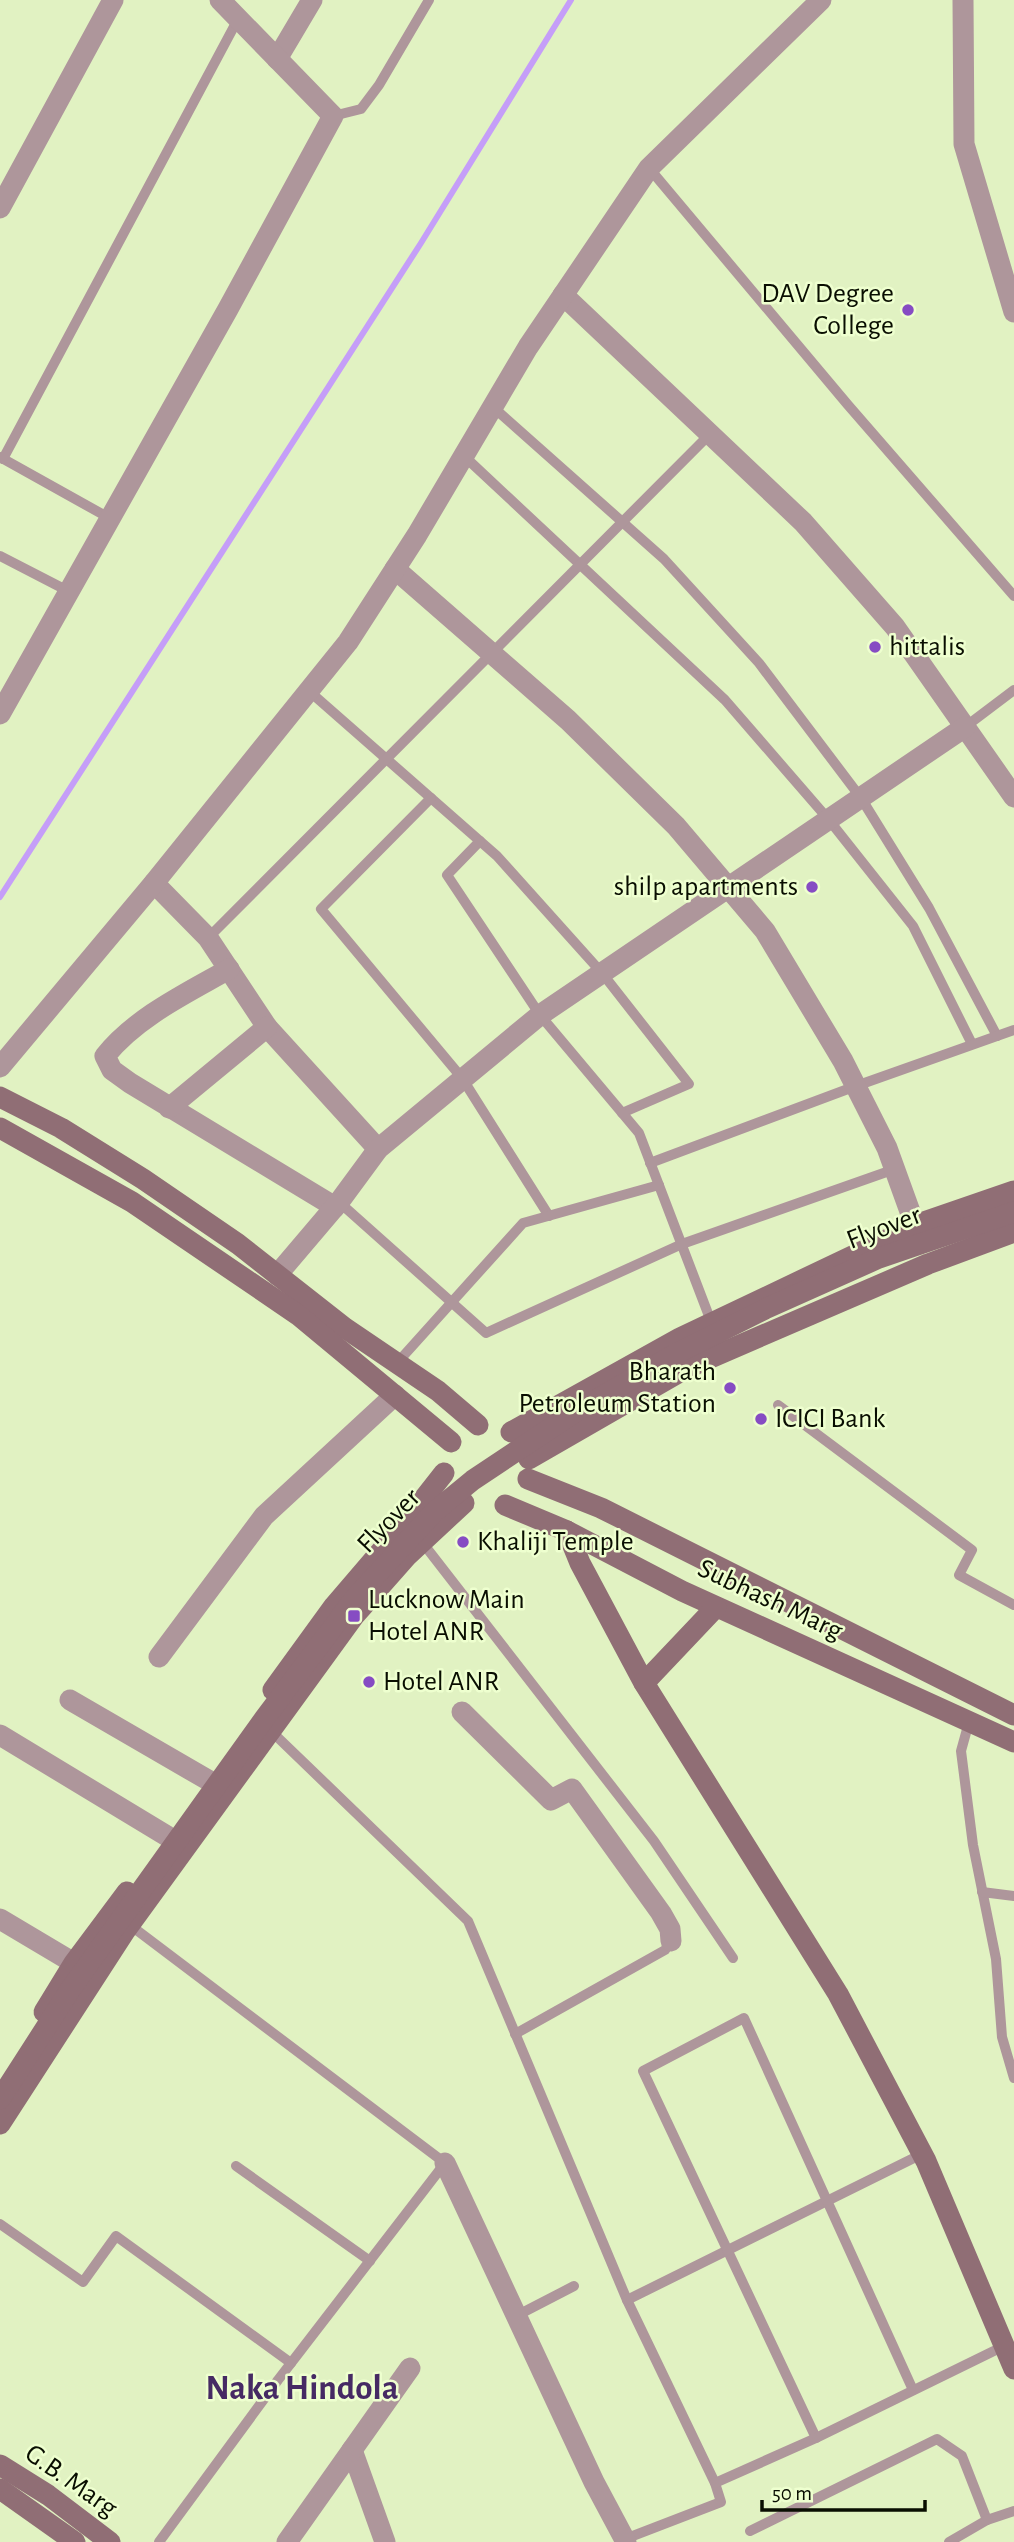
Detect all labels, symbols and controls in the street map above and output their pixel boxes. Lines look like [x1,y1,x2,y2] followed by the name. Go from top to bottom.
[761,280,894,340] place label: DAV Degree College
[900,302,916,318] marker: DAV Degree College
[889,633,965,661] place label: hittalis
[867,639,883,655] marker: hittalis
[614,873,798,901] place label: shilp apartments
[804,879,820,895] marker: shilp apartments
[843,1201,925,1255] street label: Flyover
[518,1358,716,1418] place label: Bharath Petroleum Station
[722,1380,738,1396] marker: Bharath Petroleum Station
[775,1405,885,1433] place label: ICICI Bank
[753,1411,769,1427] marker: ICICI Bank
[352,1483,426,1559] street label: Flyover
[477,1528,634,1556] place label: Khaliji Temple
[455,1534,471,1550] marker: Khaliji Temple
[693,1554,847,1646] street label: Subhash Marg
[368,1586,525,1646] place label: Lucknow Main Hotel ANR
[346,1608,362,1624] marker: Lucknow Main Hotel ANR
[383,1668,499,1696] place label: Hotel ANR
[361,1674,377,1690] marker: Hotel ANR
[205,2371,399,2406] district label: Naka Hindola
[20,2439,122,2523] street label: G.B. Marg
[762,2468,925,2512] scale bar
[772,2483,812,2504] text: 50 m

